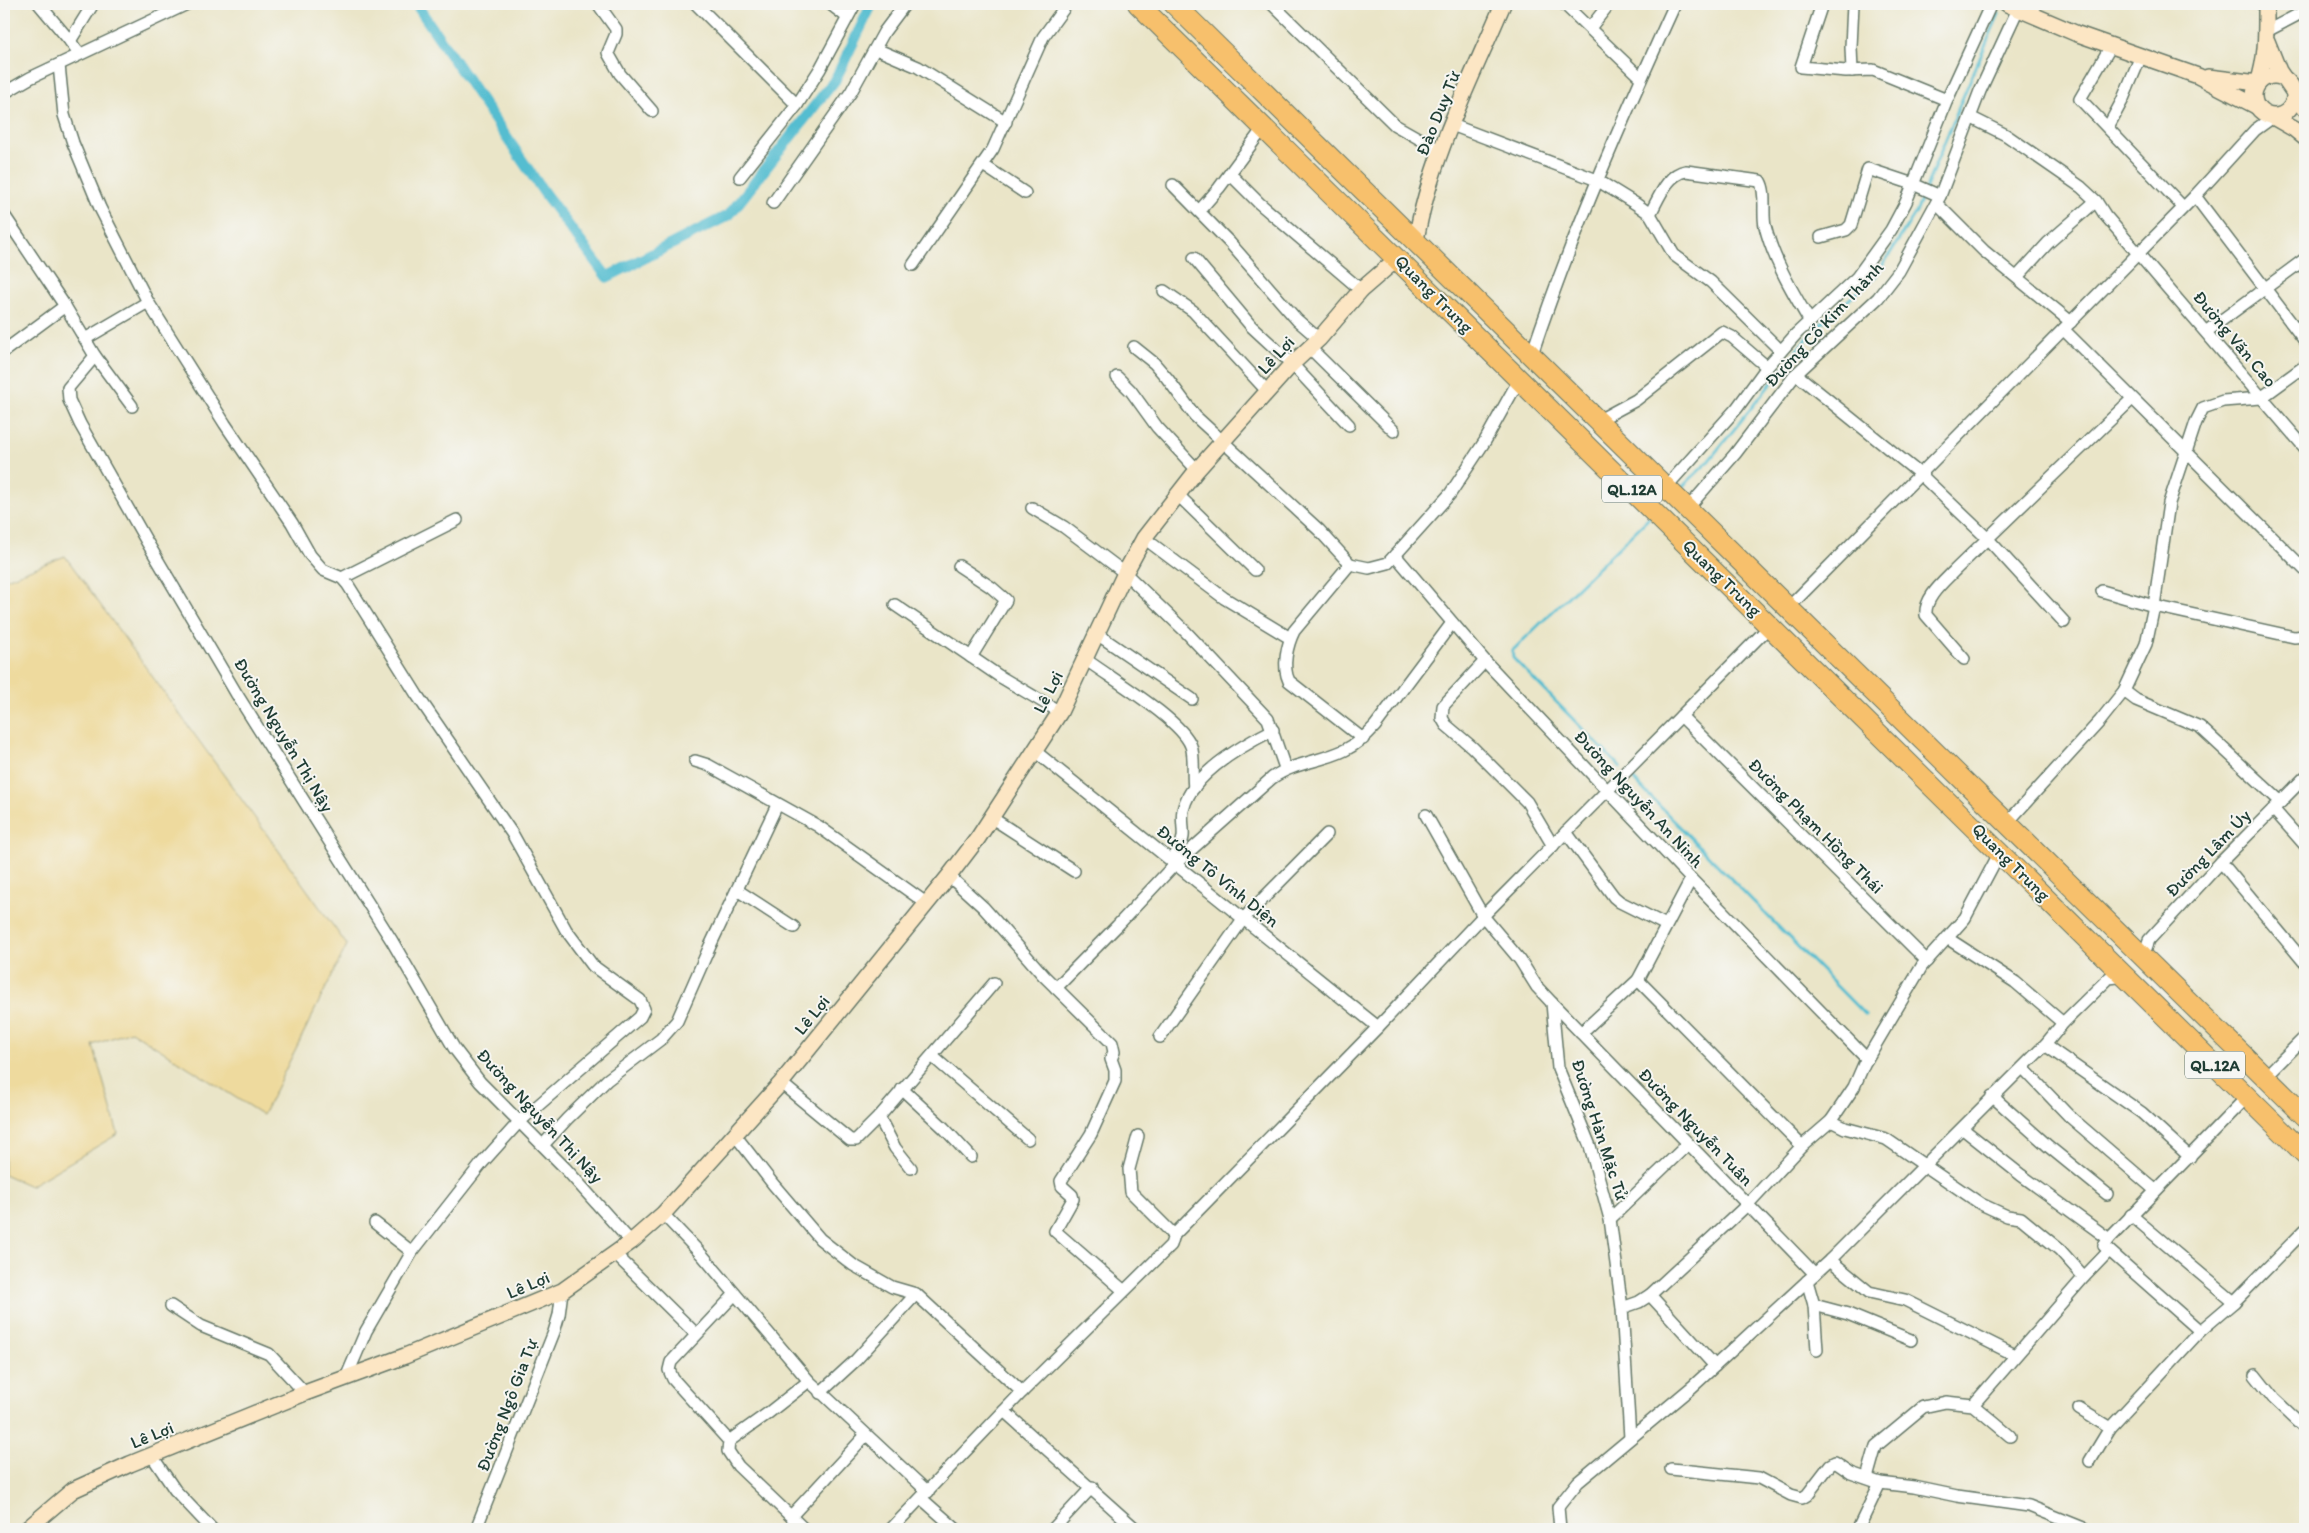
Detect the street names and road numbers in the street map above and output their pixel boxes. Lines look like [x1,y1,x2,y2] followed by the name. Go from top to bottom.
[1411,67,1465,159] street label: Đào Duy Từ
[1390,250,1478,338] street label: Quang Trung
[1760,256,1888,392] street label: Đường Cổ Kim Thành
[2188,286,2282,392] street label: Đường Văn Cao
[1253,331,1299,379] street label: Lê Lợi
[1602,476,1662,502] road number: QL.12A
[1678,535,1767,622] street label: Quang Trung
[229,654,339,817] street label: Đường Nguyễn Thị Nậy
[1028,667,1068,717] street label: Lê Lợi
[1570,726,1709,872] street label: Đường Nguyễn An Ninh
[1744,754,1888,898] street label: Đường Phạm Hồng Thái
[2161,804,2256,901] street label: Đường Lâm Úy
[1967,818,2055,906] street label: Quang Trung
[1152,820,1284,932] street label: Đường Tô Vĩnh Diện
[789,991,835,1039] street label: Lê Lợi
[472,1044,608,1188] street label: Đường Nguyễn Thị Nậy
[2185,1052,2245,1078] road number: QL.12A
[1567,1057,1633,1204] street label: Đường Hàn Mặc Tử
[1634,1063,1758,1191] street label: Đường Nguyễn Tuân
[503,1266,553,1304] street label: Lê Lợi
[472,1335,543,1475] street label: Đường Ngô Gia Tự
[127,1416,177,1454] street label: Lê Lợi

